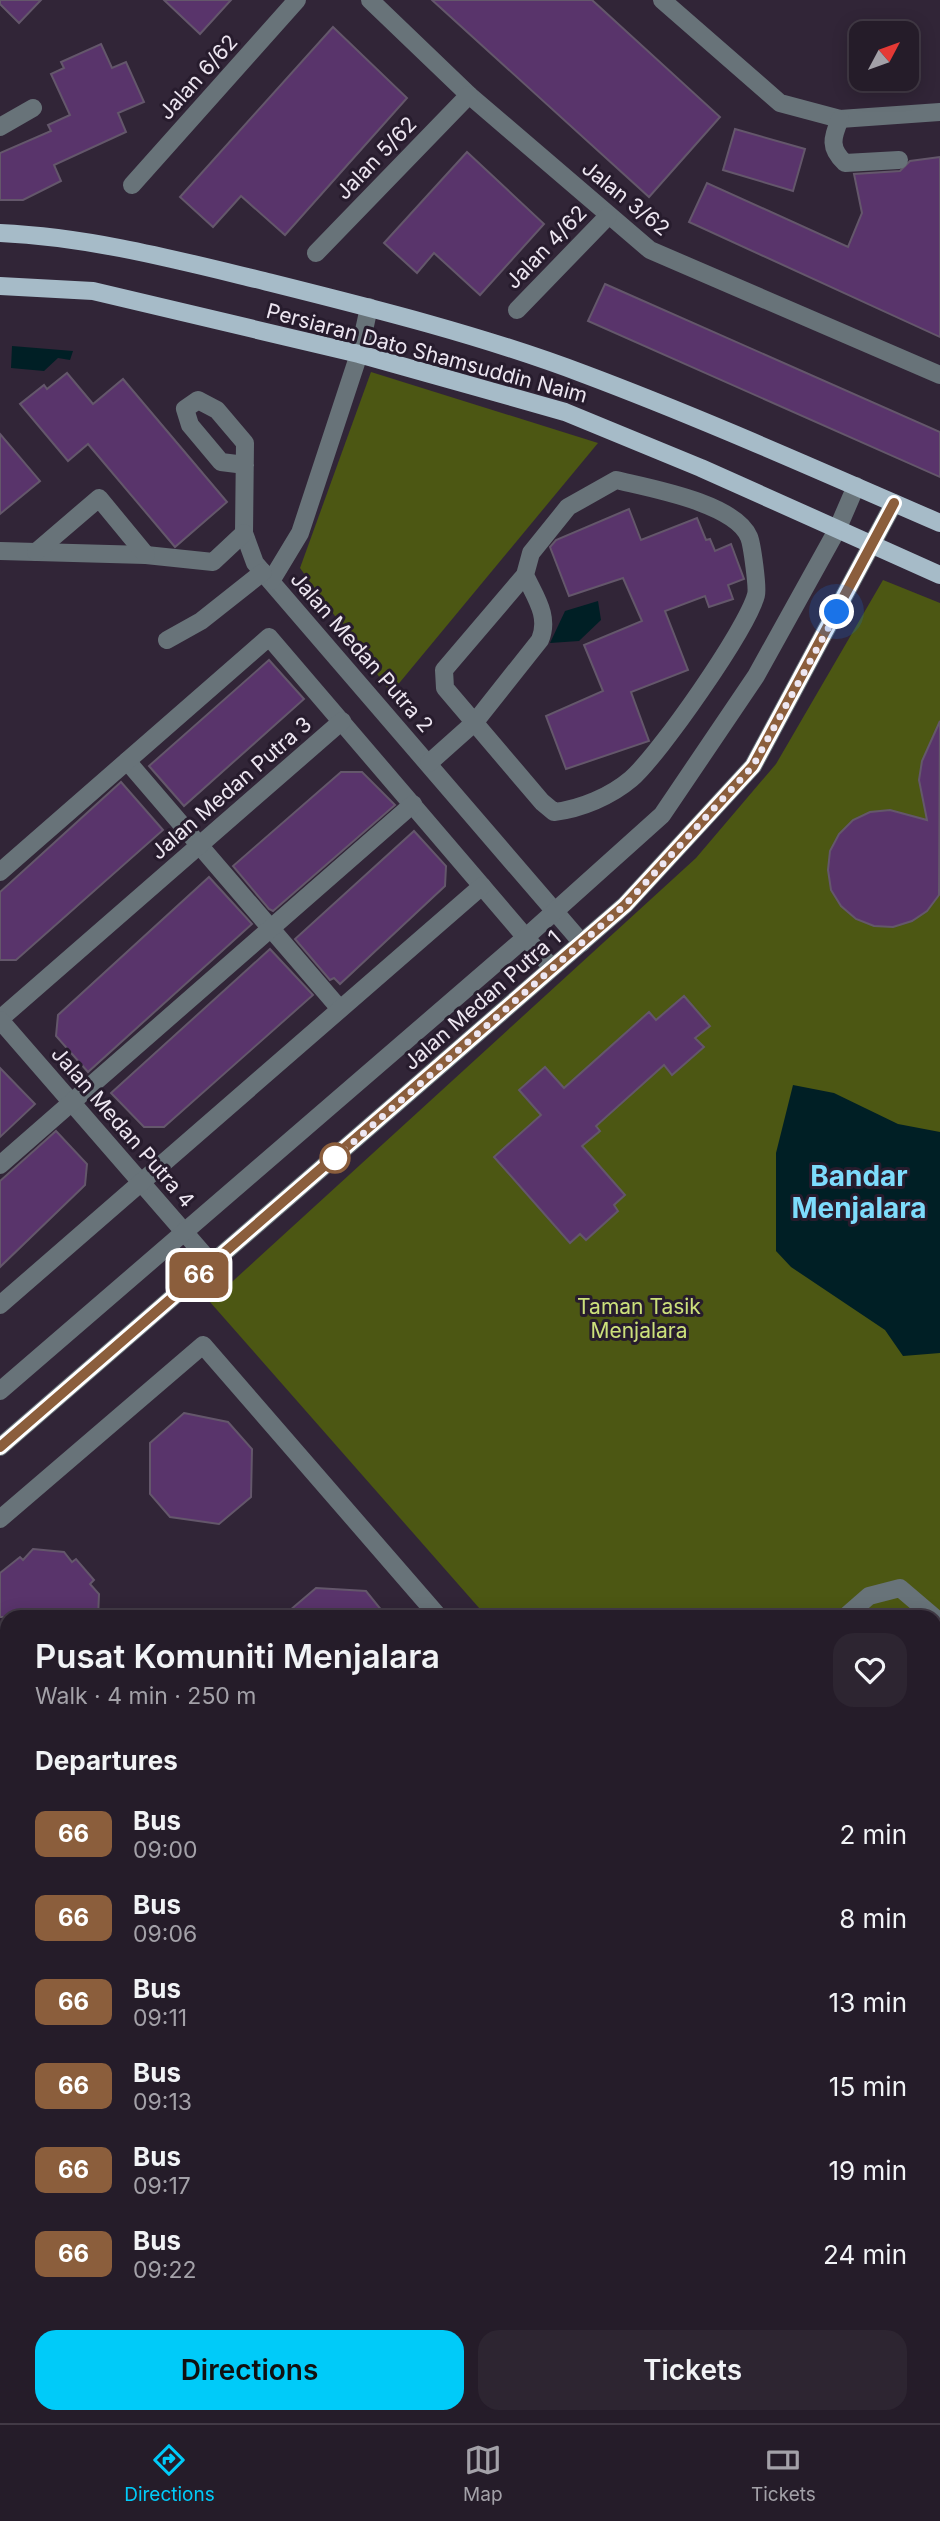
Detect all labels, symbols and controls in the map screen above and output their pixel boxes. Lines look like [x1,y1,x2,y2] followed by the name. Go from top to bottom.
[849,21,919,91] north arrow
[849,21,919,91] map controls
[153,29,243,125] street label: Jalan 6/62
[330,112,422,204] street label: Jalan 5/62
[577,155,675,241] street label: Jalan 3/62
[500,200,592,294] street label: Jalan 4/62
[264,298,590,408] street label: Persiaran Dato Shamsuddin Naim
[286,567,438,737] street label: Jalan Medan Putra 2
[819,594,854,629] your location
[146,712,316,864] street label: Jalan Medan Putra 3
[398,925,566,1075] street label: Jalan Medan Putra 1
[46,1041,200,1213] street label: Jalan Medan Putra 4
[320,1143,350,1173] unlabelled marker
[791,1159,927,1225] district label: Bandar Menjalara
[168,1252,230,1298] line badge: 66
[183,1260,215,1289] text: 66
[577,1294,701,1343] park label: Taman Tasik Menjalara
[833,1633,907,1707] button: heart
[35,1636,440,1676] text: Pusat Komuniti Menjalara
[35,1682,257,1710] text: Walk · 4 min · 250 m
[35,1745,178,1776] text: Departures
[133,1805,181,1836] text: Bus
[58,1819,89,1848] text: 66
[839,1819,907,1850] text: 2 min
[133,1836,197,1864] text: 09:00
[133,1889,181,1920] text: Bus
[58,1903,89,1932] text: 66
[839,1903,907,1934] text: 8 min
[133,1920,197,1948] text: 09:06
[133,1973,181,2004] text: Bus
[58,1987,89,2016] text: 66
[829,1987,907,2018] text: 13 min
[133,2004,187,2032] text: 09:11
[133,2057,181,2088] text: Bus
[58,2071,89,2100] text: 66
[829,2071,907,2102] text: 15 min
[133,2088,192,2116] text: 09:13
[133,2141,181,2172] text: Bus
[58,2155,89,2184] text: 66
[829,2155,907,2186] text: 19 min
[133,2172,191,2200] text: 09:17
[133,2225,181,2256] text: Bus
[58,2239,89,2268] text: 66
[823,2239,907,2270] text: 24 min
[133,2256,196,2284] text: 09:22
[35,2330,464,2410] button: Directions
[478,2330,907,2410] button: Tickets
[124,2441,215,2506] tab: Directions
[463,2441,503,2506] tab: Map
[751,2441,816,2506] tab: Tickets

